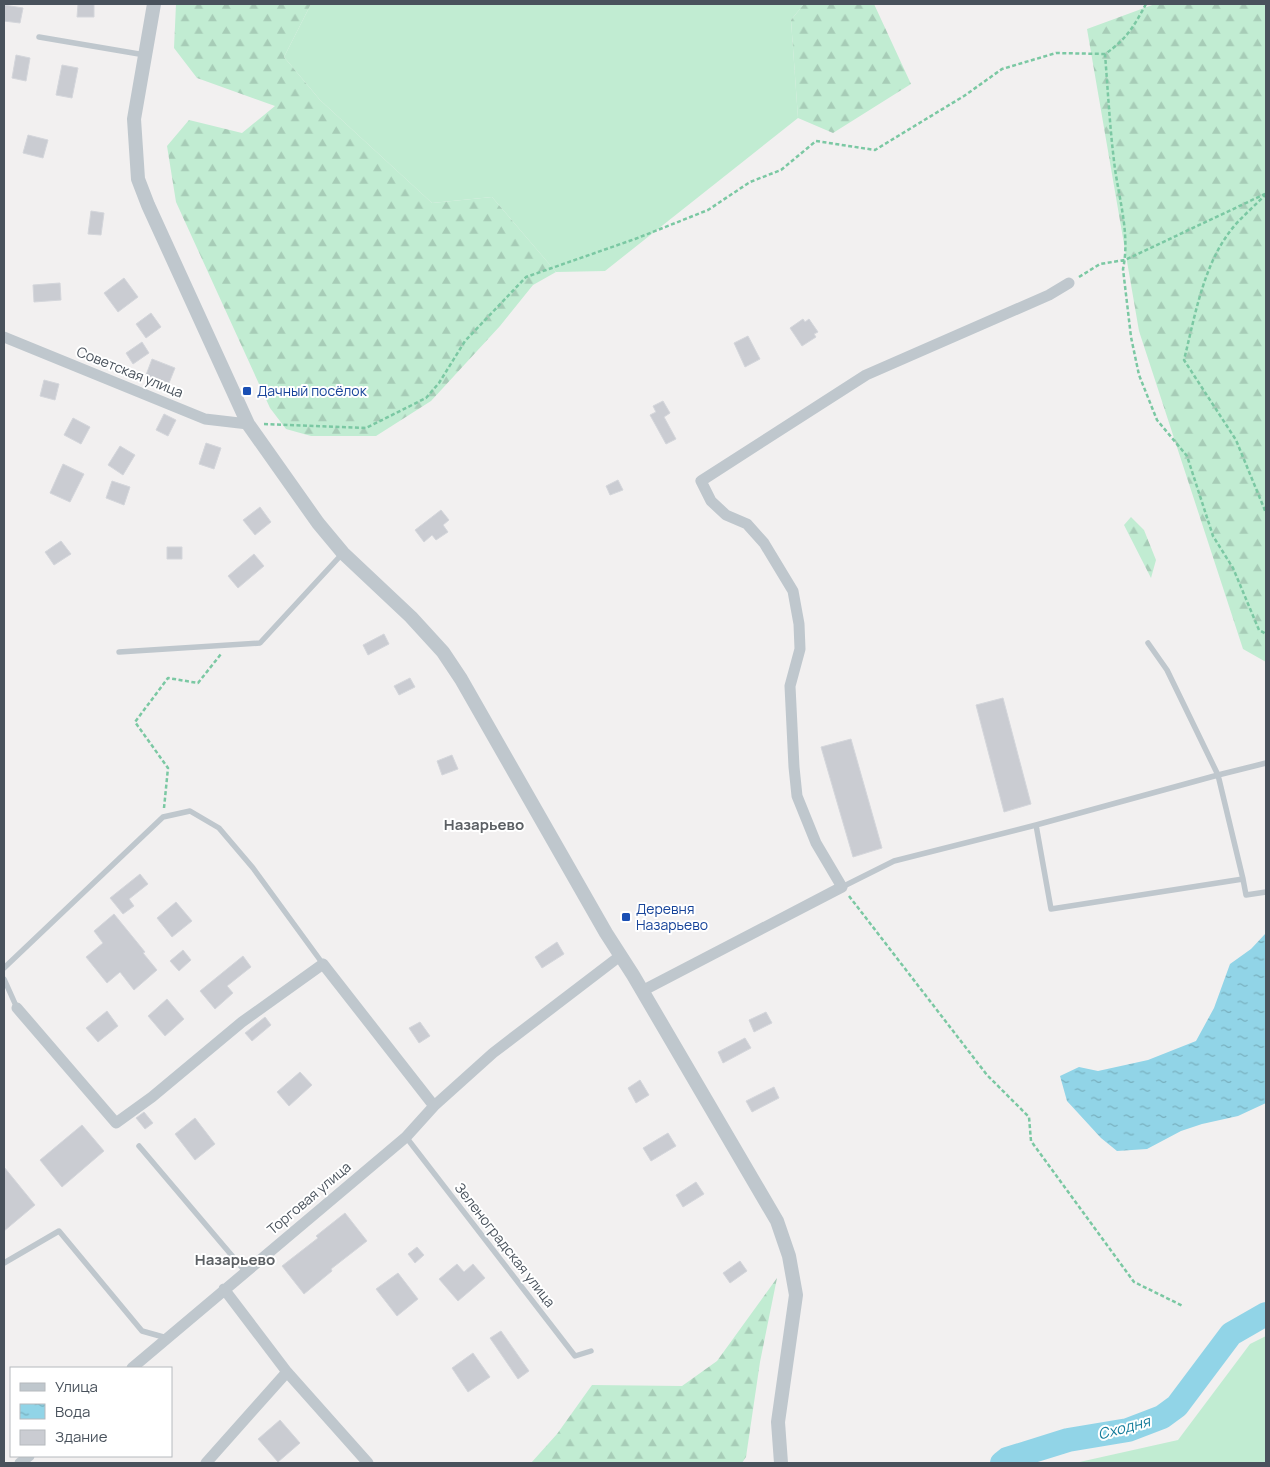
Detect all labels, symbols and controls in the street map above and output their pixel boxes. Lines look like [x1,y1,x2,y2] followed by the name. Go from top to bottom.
[74,341,186,402] street label: Советская улица
[257,381,368,400] place label: Дачный посёлок
[241,385,253,397] marker: Дачный посёлок
[444,814,524,835] district label: Назарьево
[636,899,708,934] place label: Деревня Назарьево
[620,911,632,923] marker: Деревня Назарьево
[263,1157,355,1238] street label: Торговая улица
[451,1179,560,1311] street label: Зеленоградская улица
[195,1249,275,1270] district label: Назарьево
[10,1367,172,1457] legend
[55,1376,98,1397] text: Улица
[55,1401,90,1422] text: Вода
[1095,1410,1154,1445] water label: Сходня
[55,1426,108,1447] text: Здание

